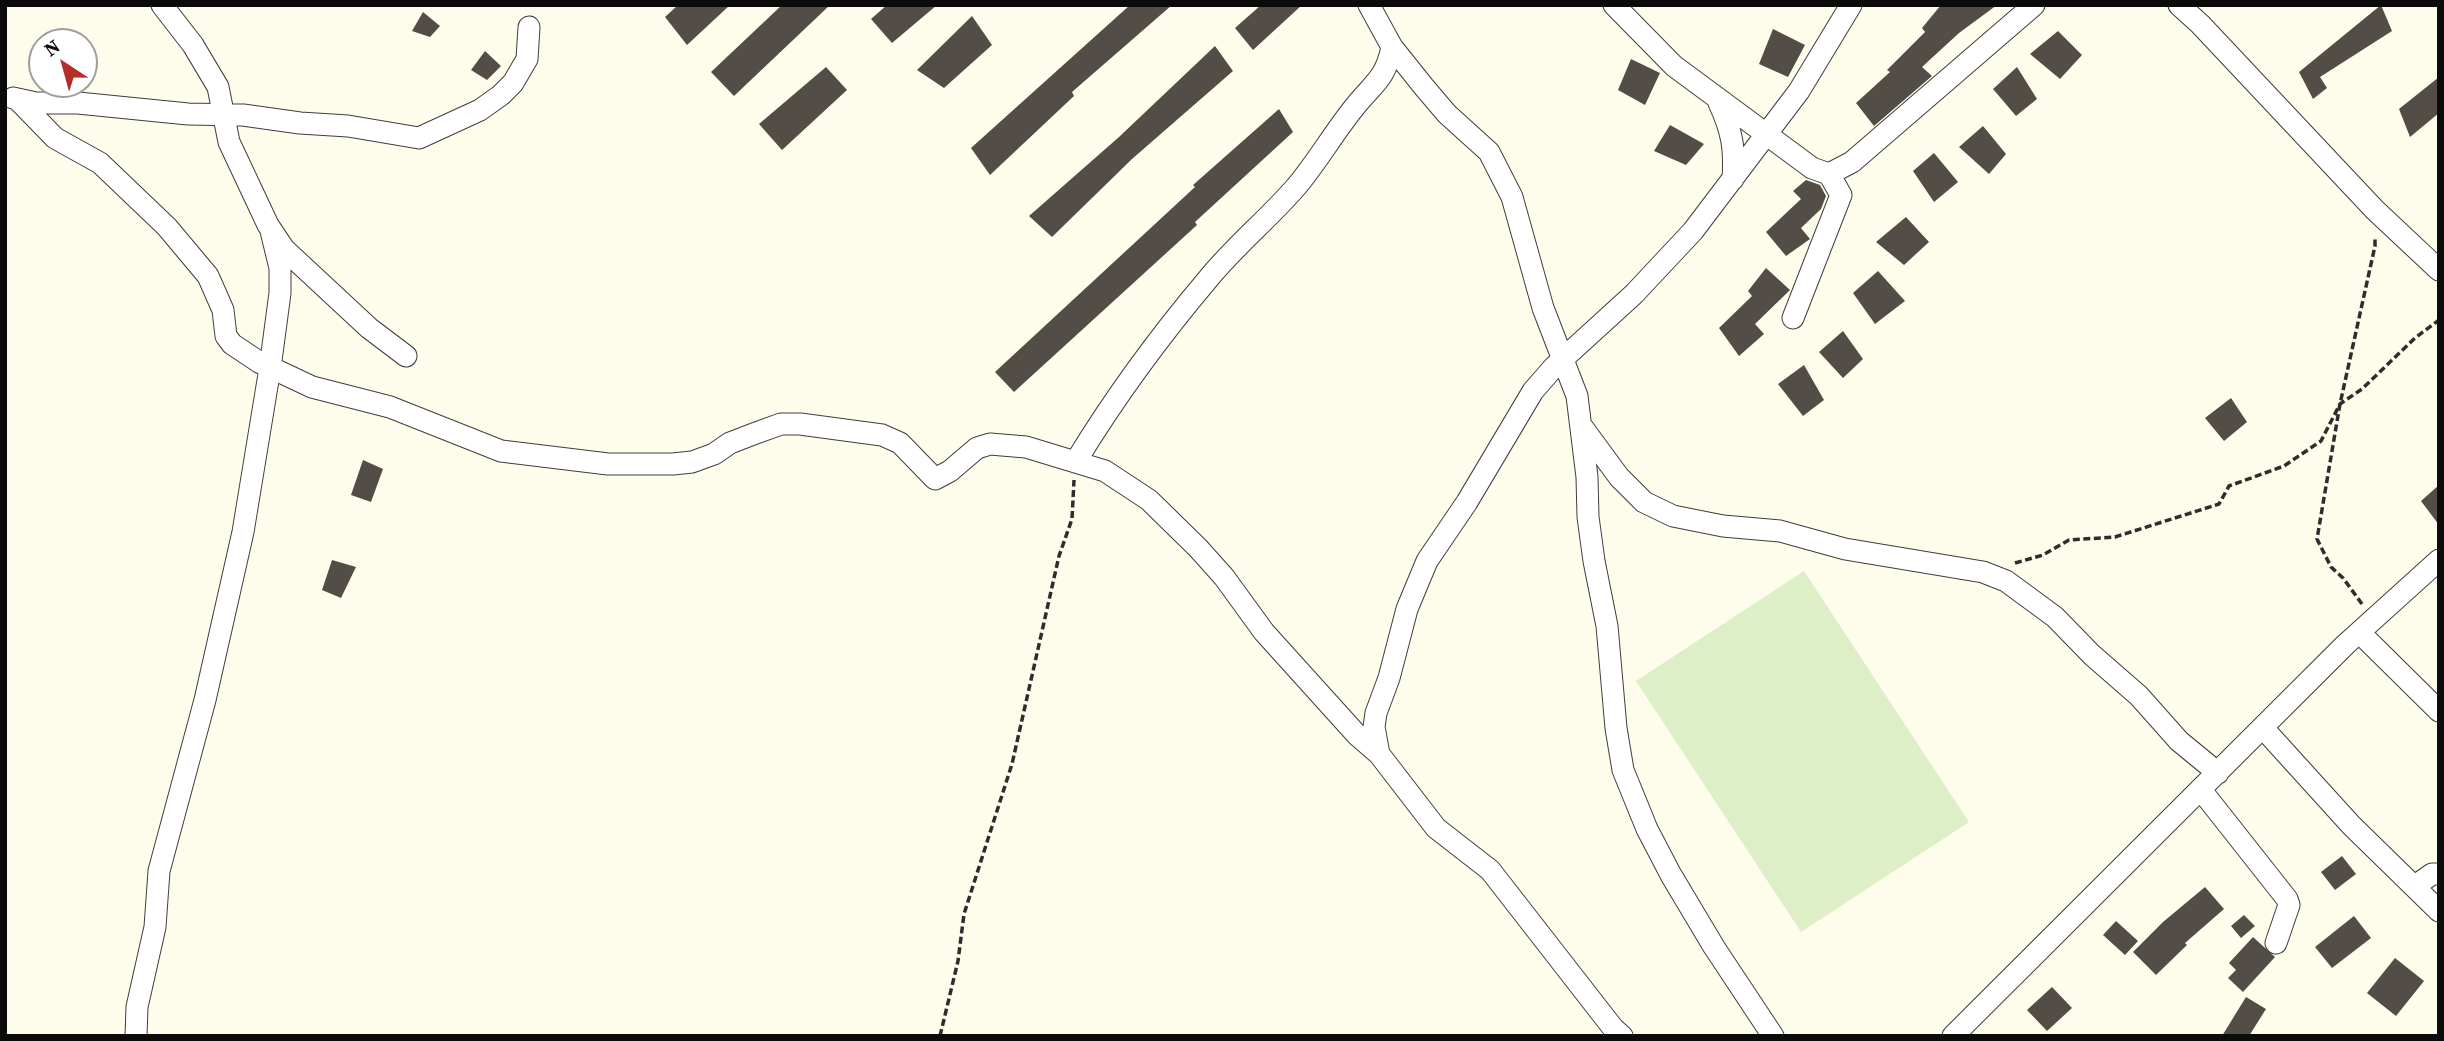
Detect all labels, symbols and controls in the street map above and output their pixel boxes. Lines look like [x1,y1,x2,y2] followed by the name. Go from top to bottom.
[28,28,98,98] north arrow
[39,33,65,62] text: N

